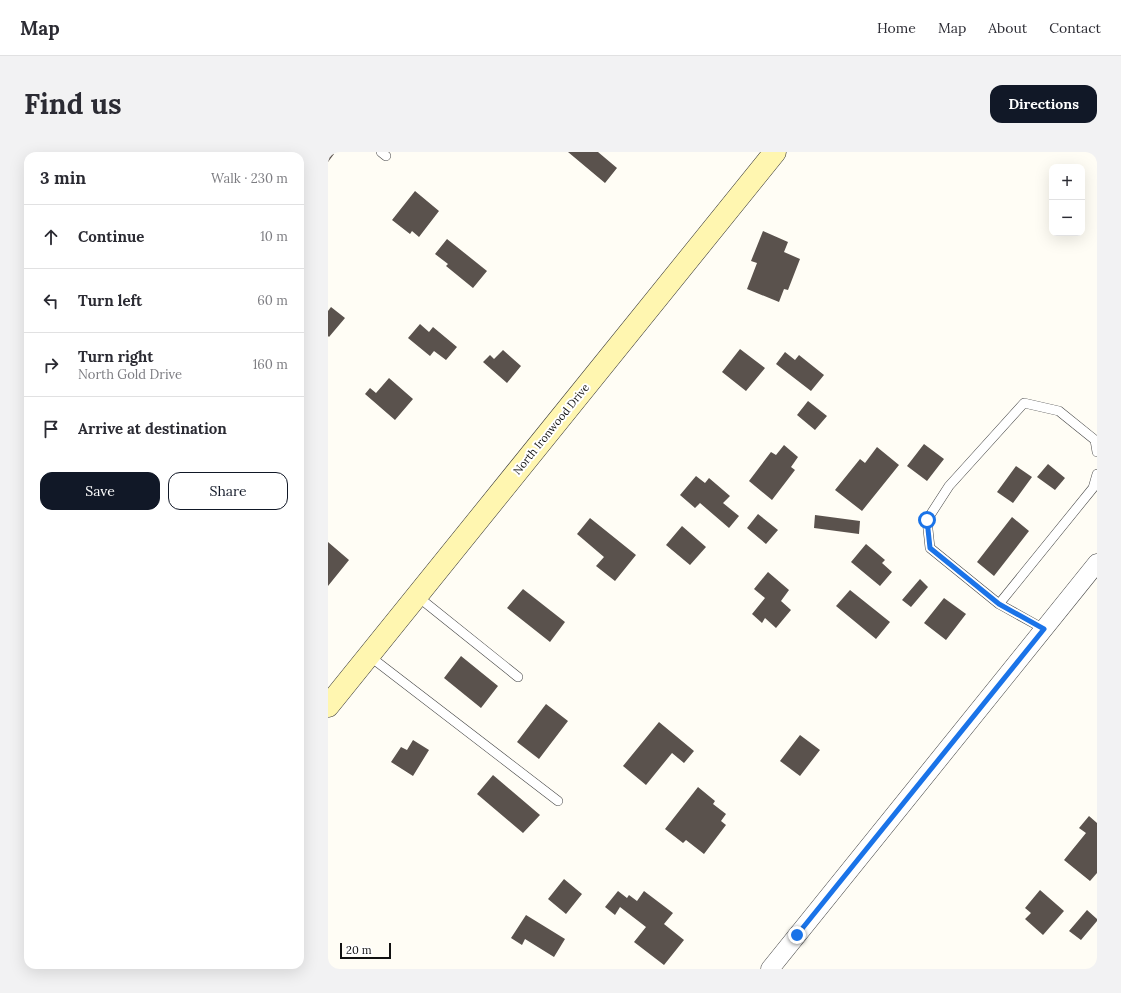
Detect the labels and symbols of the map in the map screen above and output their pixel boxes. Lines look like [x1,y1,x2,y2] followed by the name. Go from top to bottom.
[510,381,592,477] street label: North Ironwood Drive
[918,511,936,529] route start
[788,926,806,944] route end
[340,941,391,960] scale bar

